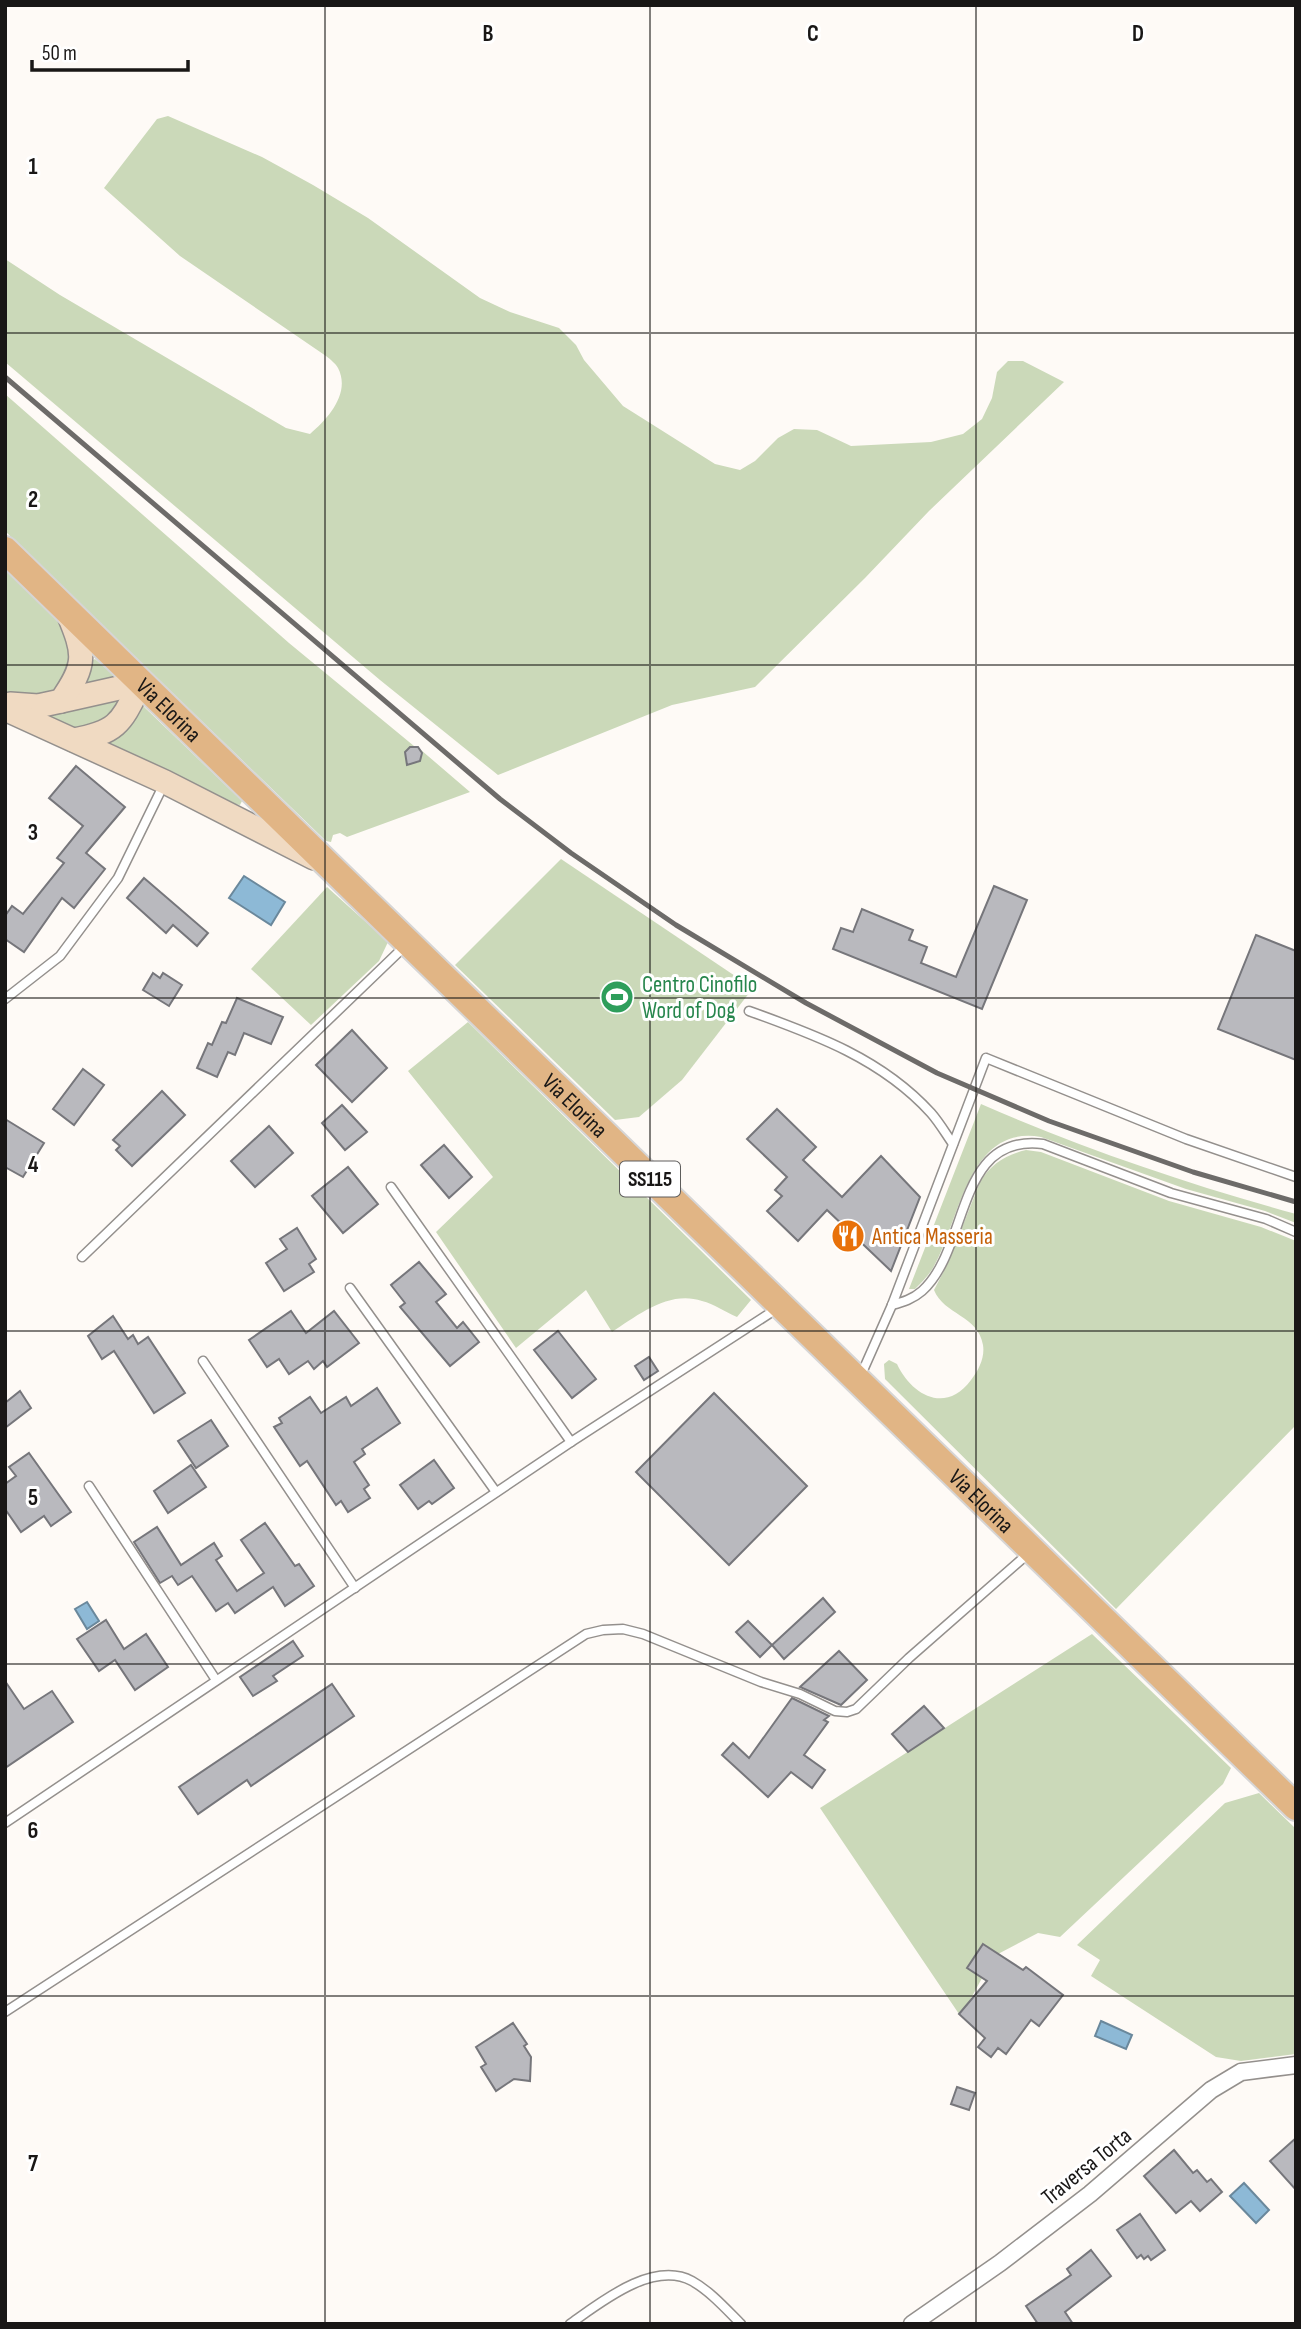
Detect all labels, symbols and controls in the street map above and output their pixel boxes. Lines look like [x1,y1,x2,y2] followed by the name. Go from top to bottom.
[483,20,494,48] text: B
[807,20,819,48] text: C
[1132,20,1144,48] text: D
[32,28,187,72] scale bar
[42,41,77,66] text: 50 m
[28,153,38,181] text: 1
[28,486,38,514] text: 2
[130,673,207,748] street label: Via Elorina
[28,819,38,847] text: 3
[642,971,757,1025] place label: Centro Cinofilo Word of Dog
[598,978,636,1016] sports icon: Centro Cinofilo Word of Dog
[536,1068,613,1144] street label: Via Elorina
[28,1151,39,1179] text: 4
[620,1162,680,1196] road number: SS115
[829,1217,867,1255] restaurant icon: Antica Masseria
[871,1223,993,1251] place label: Antica Masseria
[942,1464,1019,1540] street label: Via Elorina
[28,1484,38,1512] text: 5
[28,1817,38,1845] text: 6
[1036,2122,1137,2211] street label: Traversa Torta
[28,2150,38,2178] text: 7

